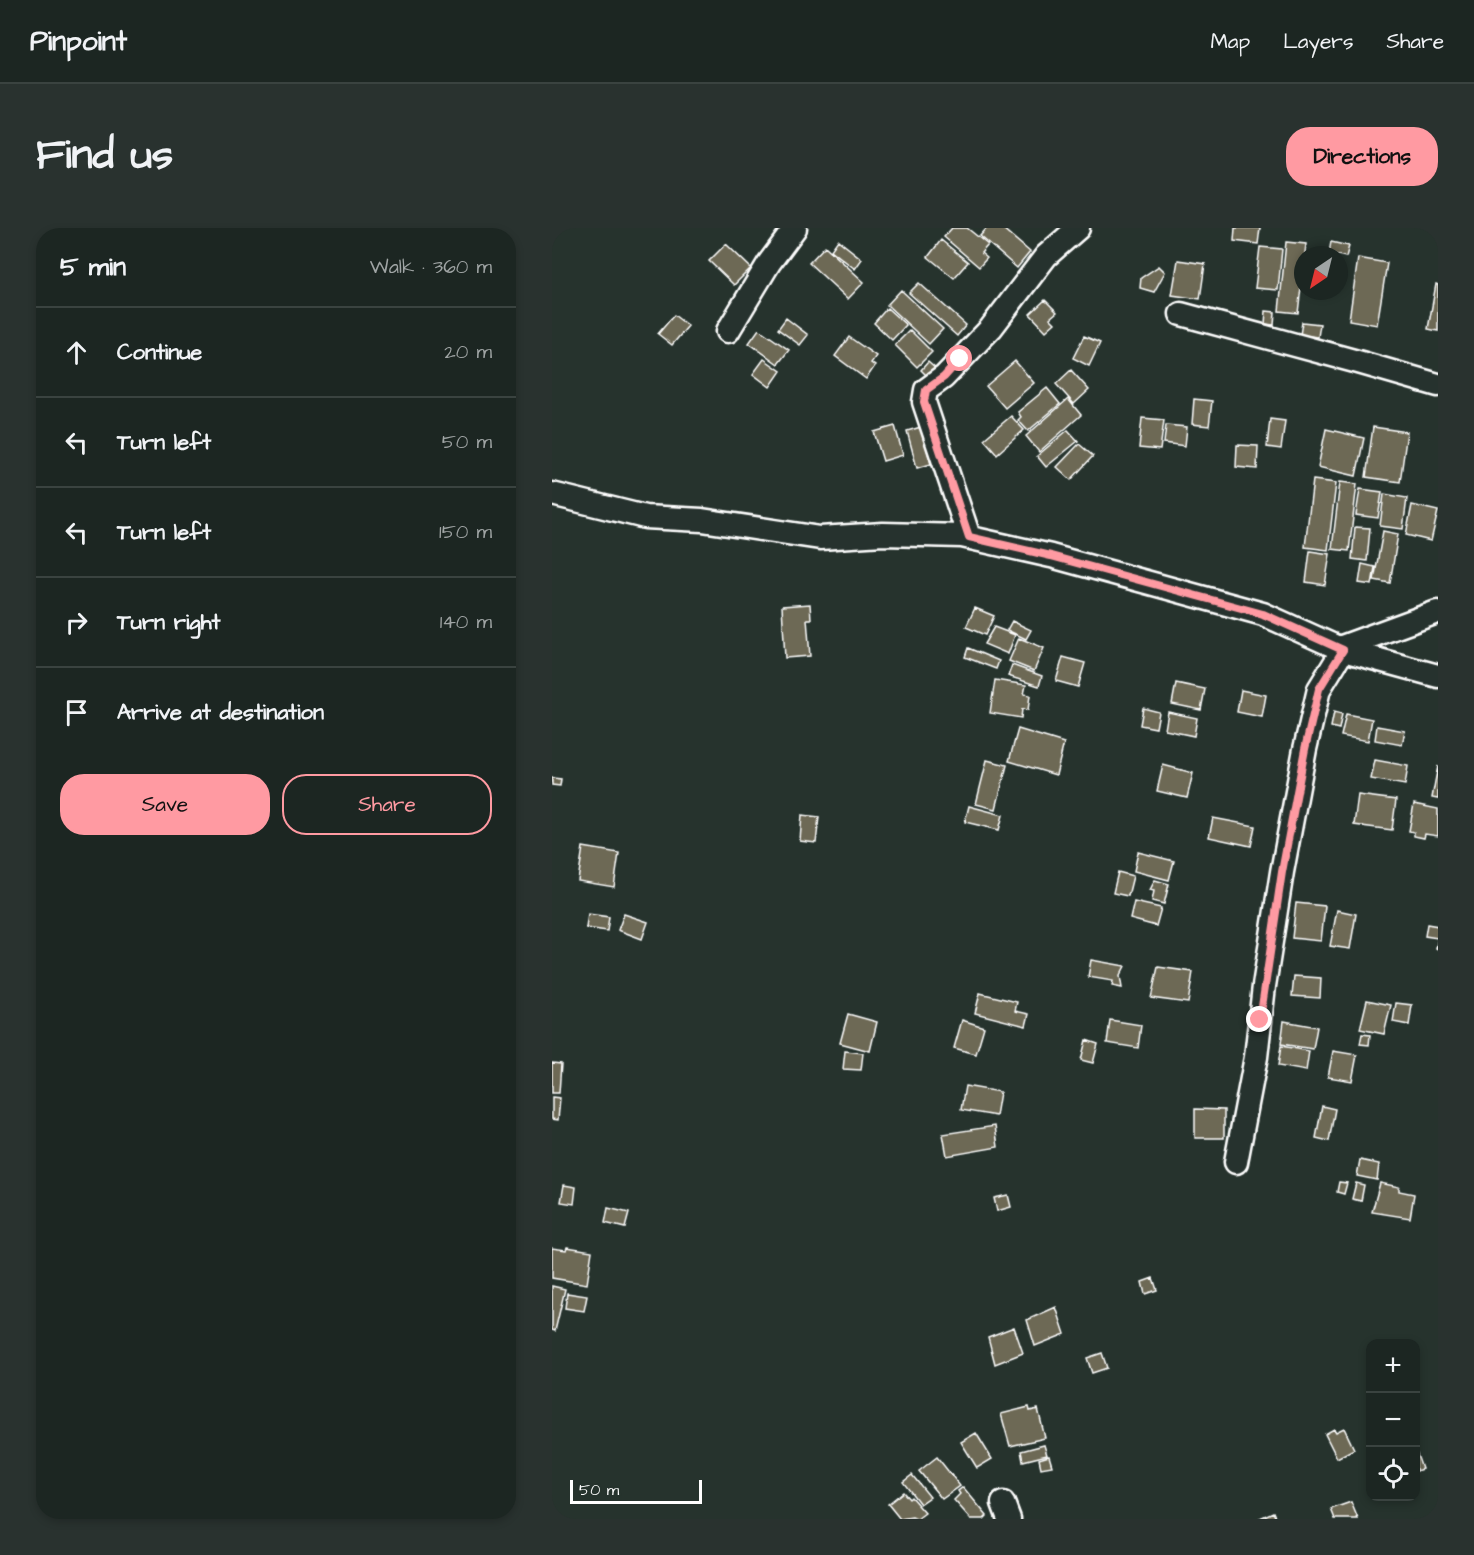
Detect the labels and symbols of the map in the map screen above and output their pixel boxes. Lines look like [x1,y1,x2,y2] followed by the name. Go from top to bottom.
[1294,246,1348,300] north arrow
[946,345,972,371] route start
[1246,1006,1272,1032] route end
[570,1477,702,1504] scale bar

